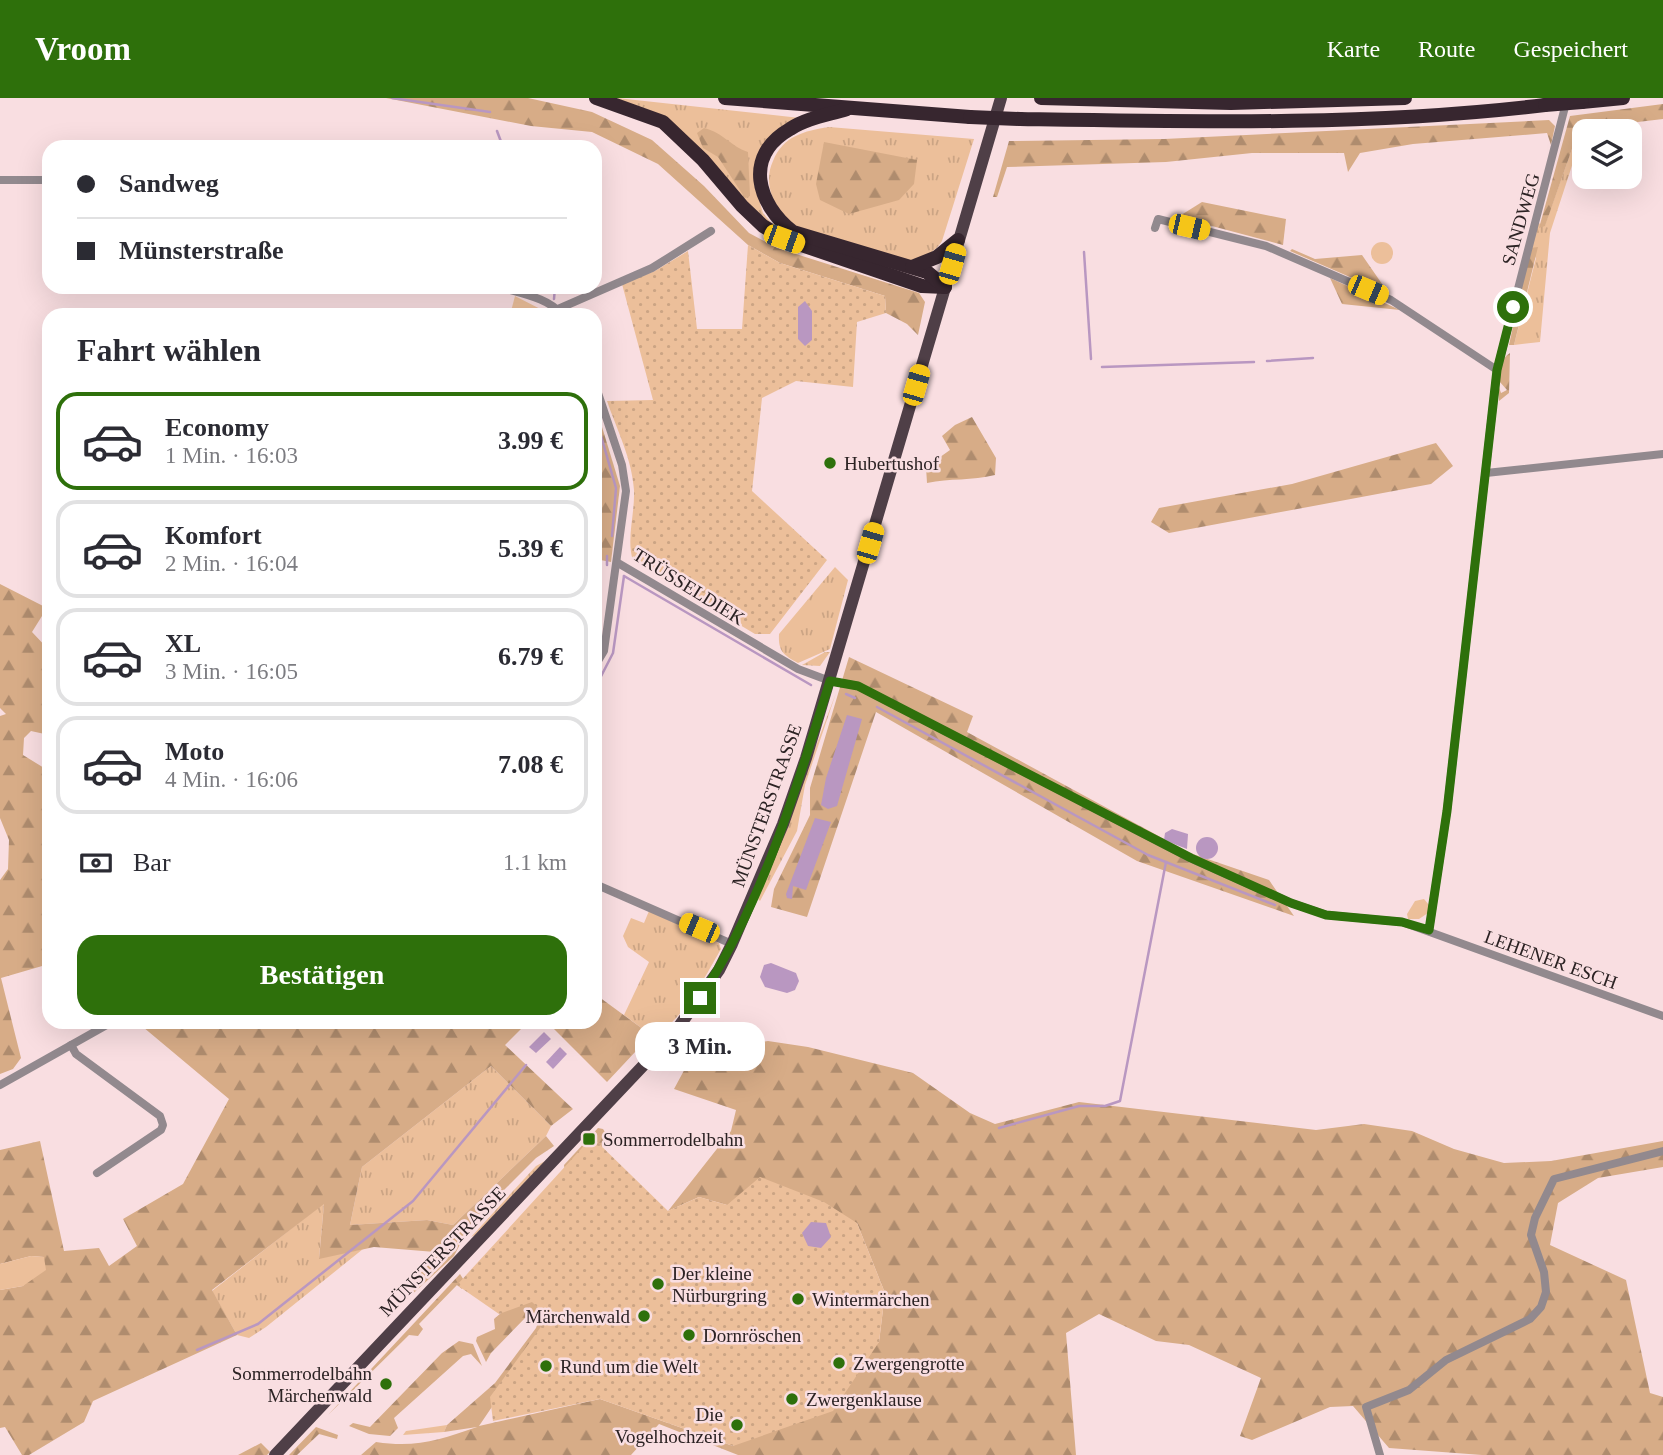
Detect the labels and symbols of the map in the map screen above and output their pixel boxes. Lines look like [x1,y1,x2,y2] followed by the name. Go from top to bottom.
[1497,170,1544,268] street label: SANDWEG
[1167,212,1212,242] car
[761,222,808,256] car
[937,241,968,287] car
[1345,272,1392,308] car
[1497,291,1529,323] route start
[901,362,932,408] car
[844,453,940,474] place label: Hubertushof
[822,455,838,471] marker: Hubertushof
[855,520,886,566] car
[629,544,749,629] street label: TRÜSSELDIEK
[727,721,806,890] street label: MÜNSTERSTRASSE
[676,910,723,946] car
[1482,926,1620,993] street label: LEHENER ESCH
[684,982,716,1014] route end
[635,1023,765,1072] callout: 3 Min.
[603,1129,744,1150] place label: Sommerrodelbahn
[581,1131,597,1147] marker: Sommerrodelbahn
[375,1182,510,1321] street label: MÜNSTERSTRASSE
[672,1263,767,1306] place label: Der kleine Nürburgring
[650,1276,666,1292] marker: Der kleine Nürburgring
[812,1289,930,1310] place label: Wintermärchen
[790,1291,806,1307] marker: Wintermärchen
[526,1306,630,1327] place label: Märchenwald
[636,1308,652,1324] marker: Märchenwald
[703,1325,802,1346] place label: Dornröschen
[681,1327,697,1343] marker: Dornröschen
[853,1353,965,1374] place label: Zwergengrotte
[831,1355,847,1371] marker: Zwergengrotte
[560,1356,699,1377] place label: Rund um die Welt
[538,1358,554,1374] marker: Rund um die Welt
[232,1363,372,1406] place label: Sommerrodelbahn Märchenwald
[378,1376,394,1392] marker: Sommerrodelbahn Märchenwald
[806,1389,922,1410] place label: Zwergenklause
[784,1391,800,1407] marker: Zwergenklause
[615,1404,724,1447] place label: Die Vogelhochzeit
[729,1417,745,1433] marker: Die Vogelhochzeit

